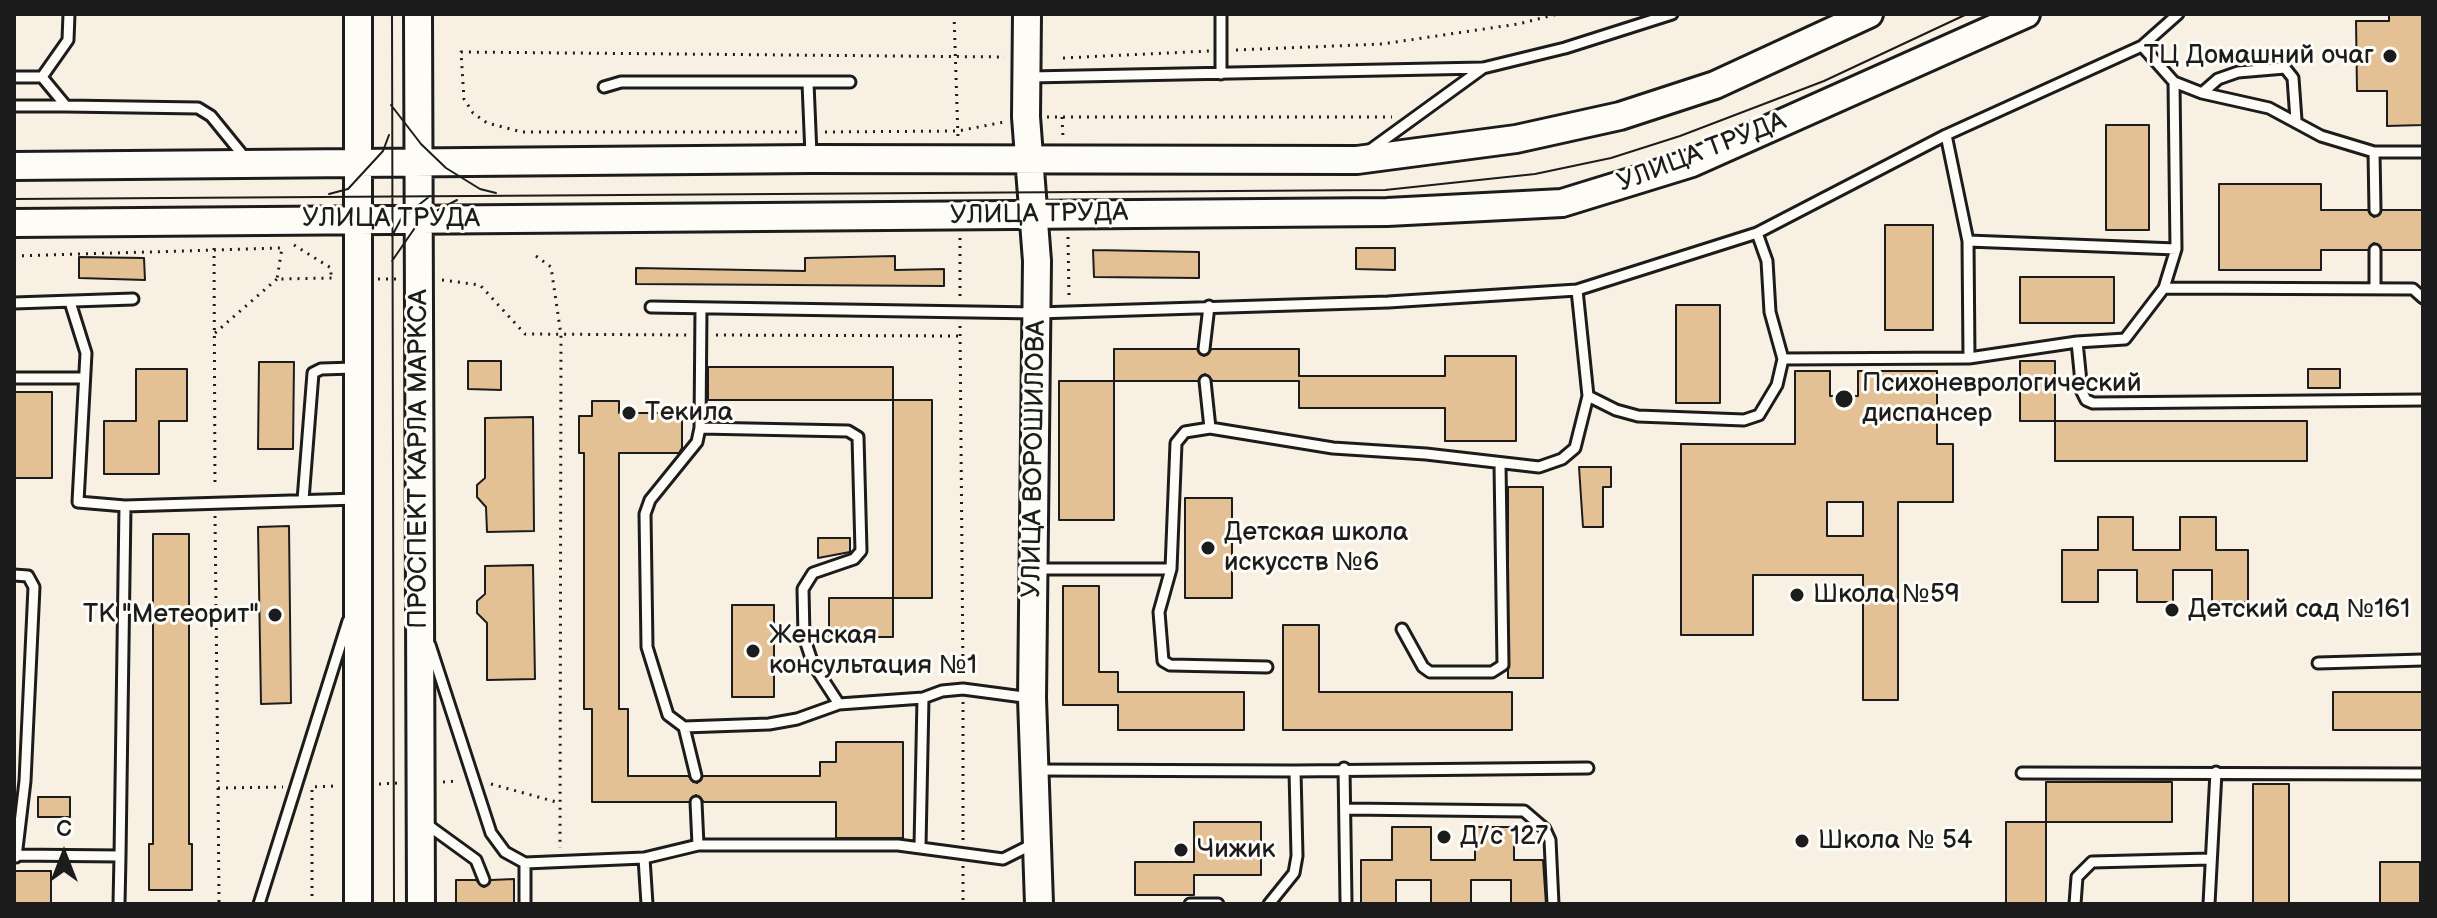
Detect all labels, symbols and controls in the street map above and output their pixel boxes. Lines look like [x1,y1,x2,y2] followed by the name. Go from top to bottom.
[2144,40,2374,72] place label: ТЦ Домашний очаг
[2381,47,2399,65] marker: ТЦ Домашний очаг
[1613,107,1791,199] street label: УЛИЦА ТРУДА
[950,198,1128,232] street label: УЛИЦА ТРУДА
[302,203,480,235] street label: УЛИЦА ТРУДА
[403,289,435,629] street label: ПРОСПЕКТ КАРЛА МАРКСА
[1017,320,1053,598] street label: УЛИЦА ВОРОШИЛОВА
[1862,368,2141,430] place label: Психоневрологический диспансер
[1833,388,1855,410] marker: Психоневрологический диспансер
[645,397,733,429] place label: Текила
[620,404,638,422] marker: Текила
[1224,517,1408,578] place label: Детская школа искусств №6
[1199,539,1217,557] marker: Детская школа искусств №6
[1813,579,1960,611] place label: Школа №59
[1788,586,1806,604] marker: Школа №59
[2188,594,2410,626] place label: Детский сад №161
[83,599,259,631] place label: ТК "Метеорит"
[2163,601,2181,619] marker: Детский сад №161
[266,606,284,624] marker: ТК "Метеорит"
[769,620,977,682] place label: Женская консультация №1
[744,642,762,660] marker: Женская консультация №1
[24,814,104,894] north arrow
[56,816,72,843] text: С
[1460,821,1548,853] place label: Д/с 127
[1818,825,1973,857] place label: Школа № 54
[1435,828,1453,846] marker: Д/с 127
[1793,832,1811,850] marker: Школа № 54
[1197,834,1275,866] place label: Чижик
[1172,841,1190,859] marker: Чижик

